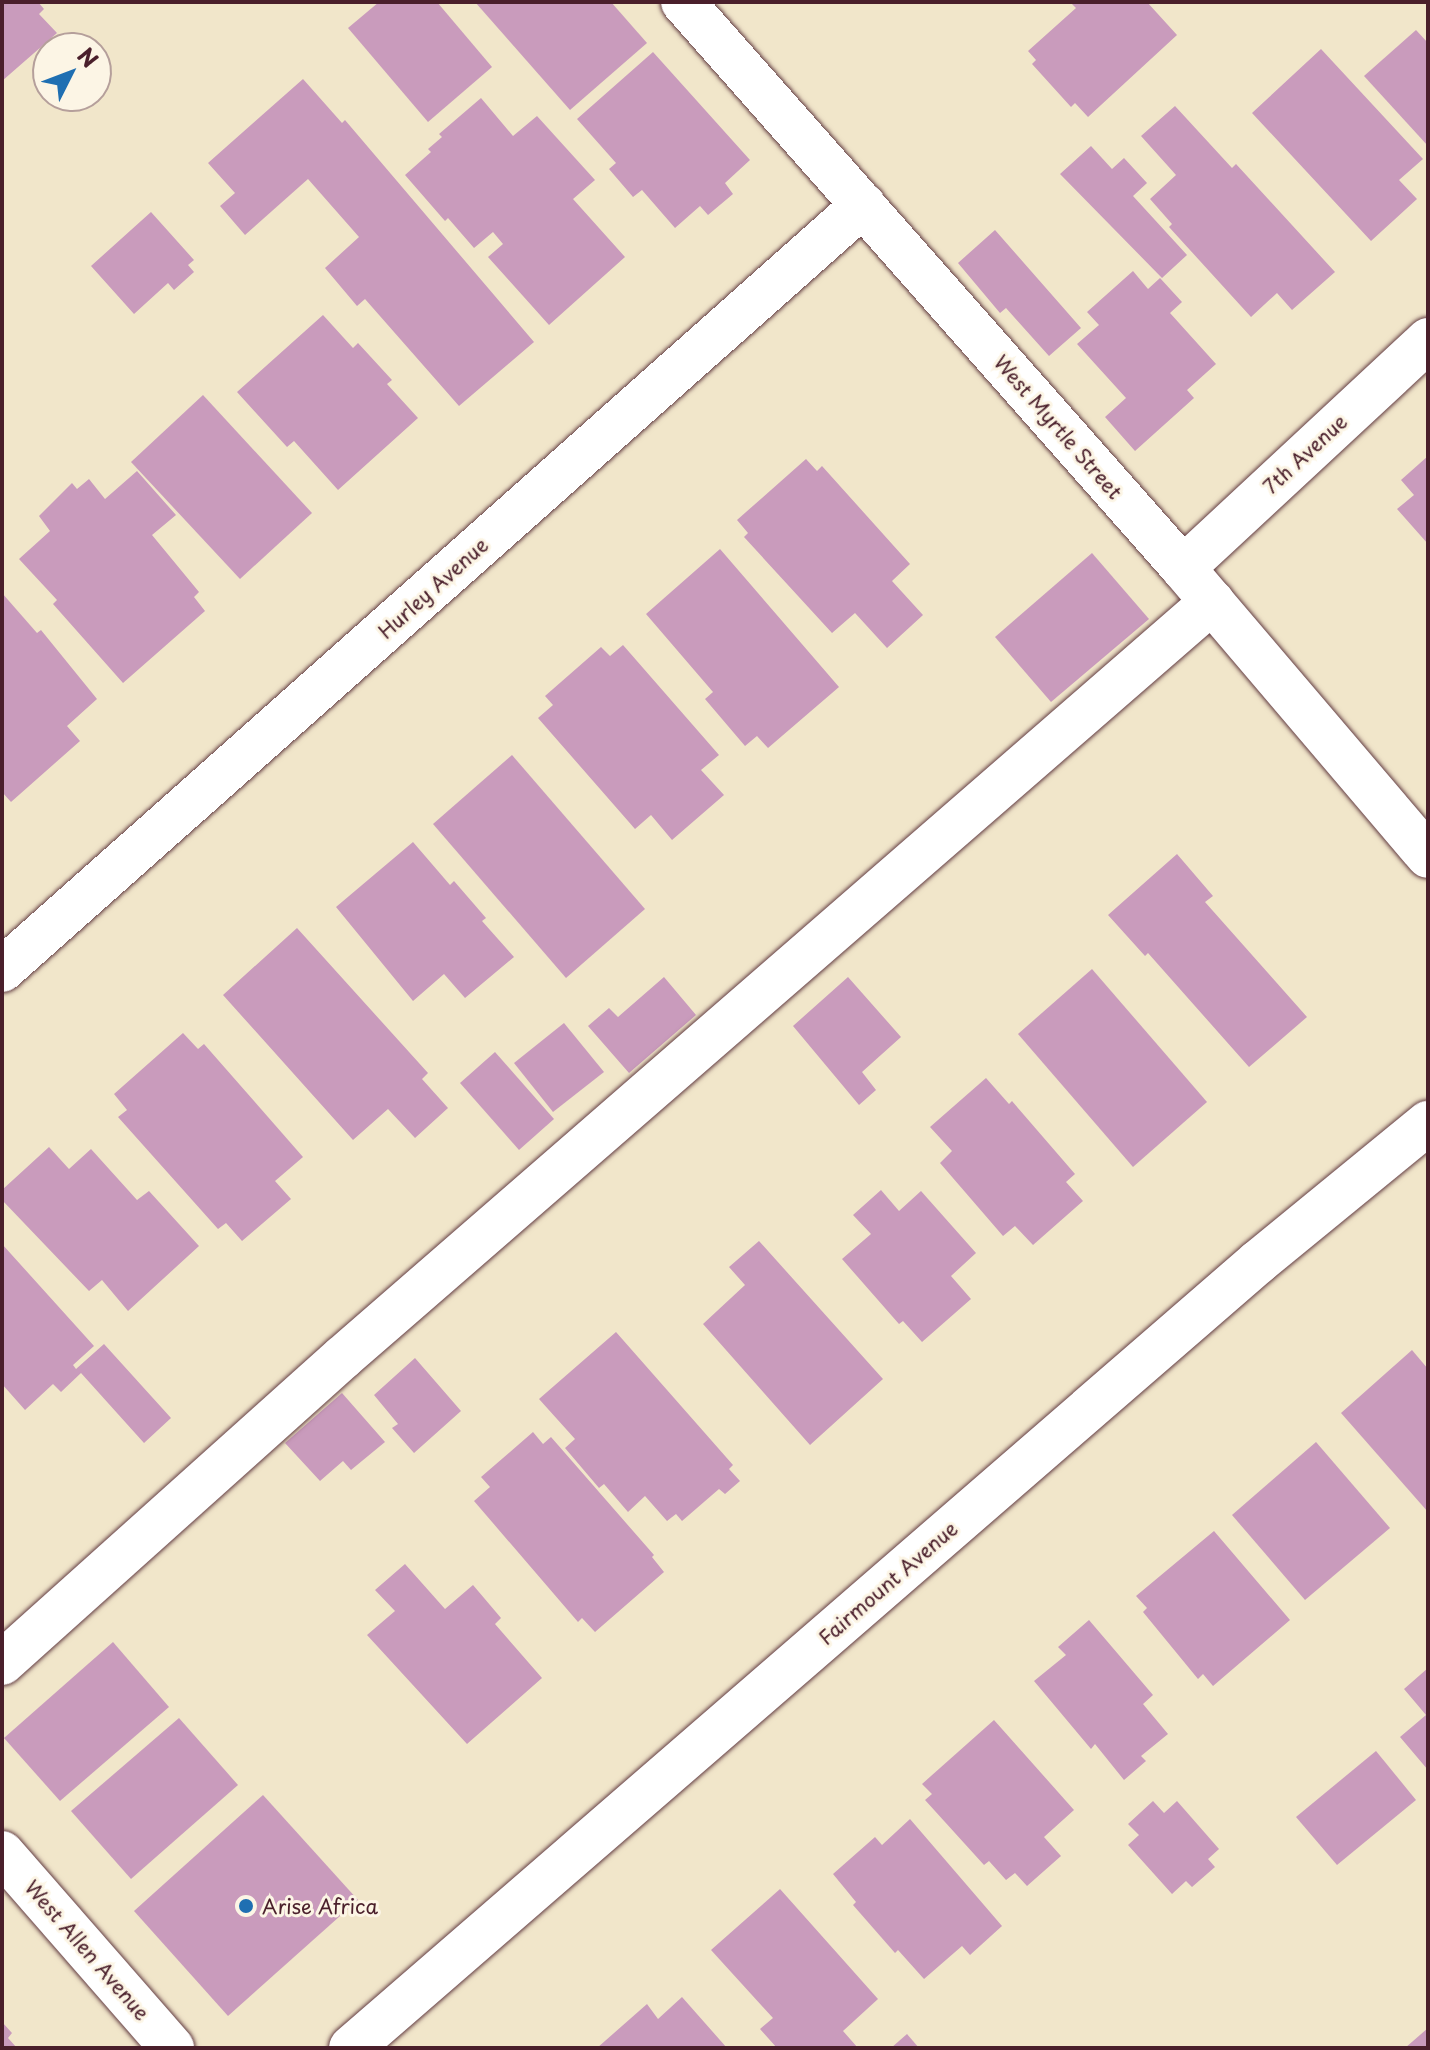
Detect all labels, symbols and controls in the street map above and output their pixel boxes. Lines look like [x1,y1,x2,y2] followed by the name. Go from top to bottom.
[32,32,112,112] north arrow
[71,39,107,74] text: N
[989,350,1127,504] street label: West Myrtle Street
[1258,409,1352,499] street label: 7th Avenue
[373,532,493,644] street label: Hurley Avenue
[814,1517,962,1649] street label: Fairmount Avenue
[19,1875,155,2025] street label: West Allen Avenue
[262,1894,378,1918] place label: Arise Africa
[237,1897,255,1915] marker: Arise Africa

